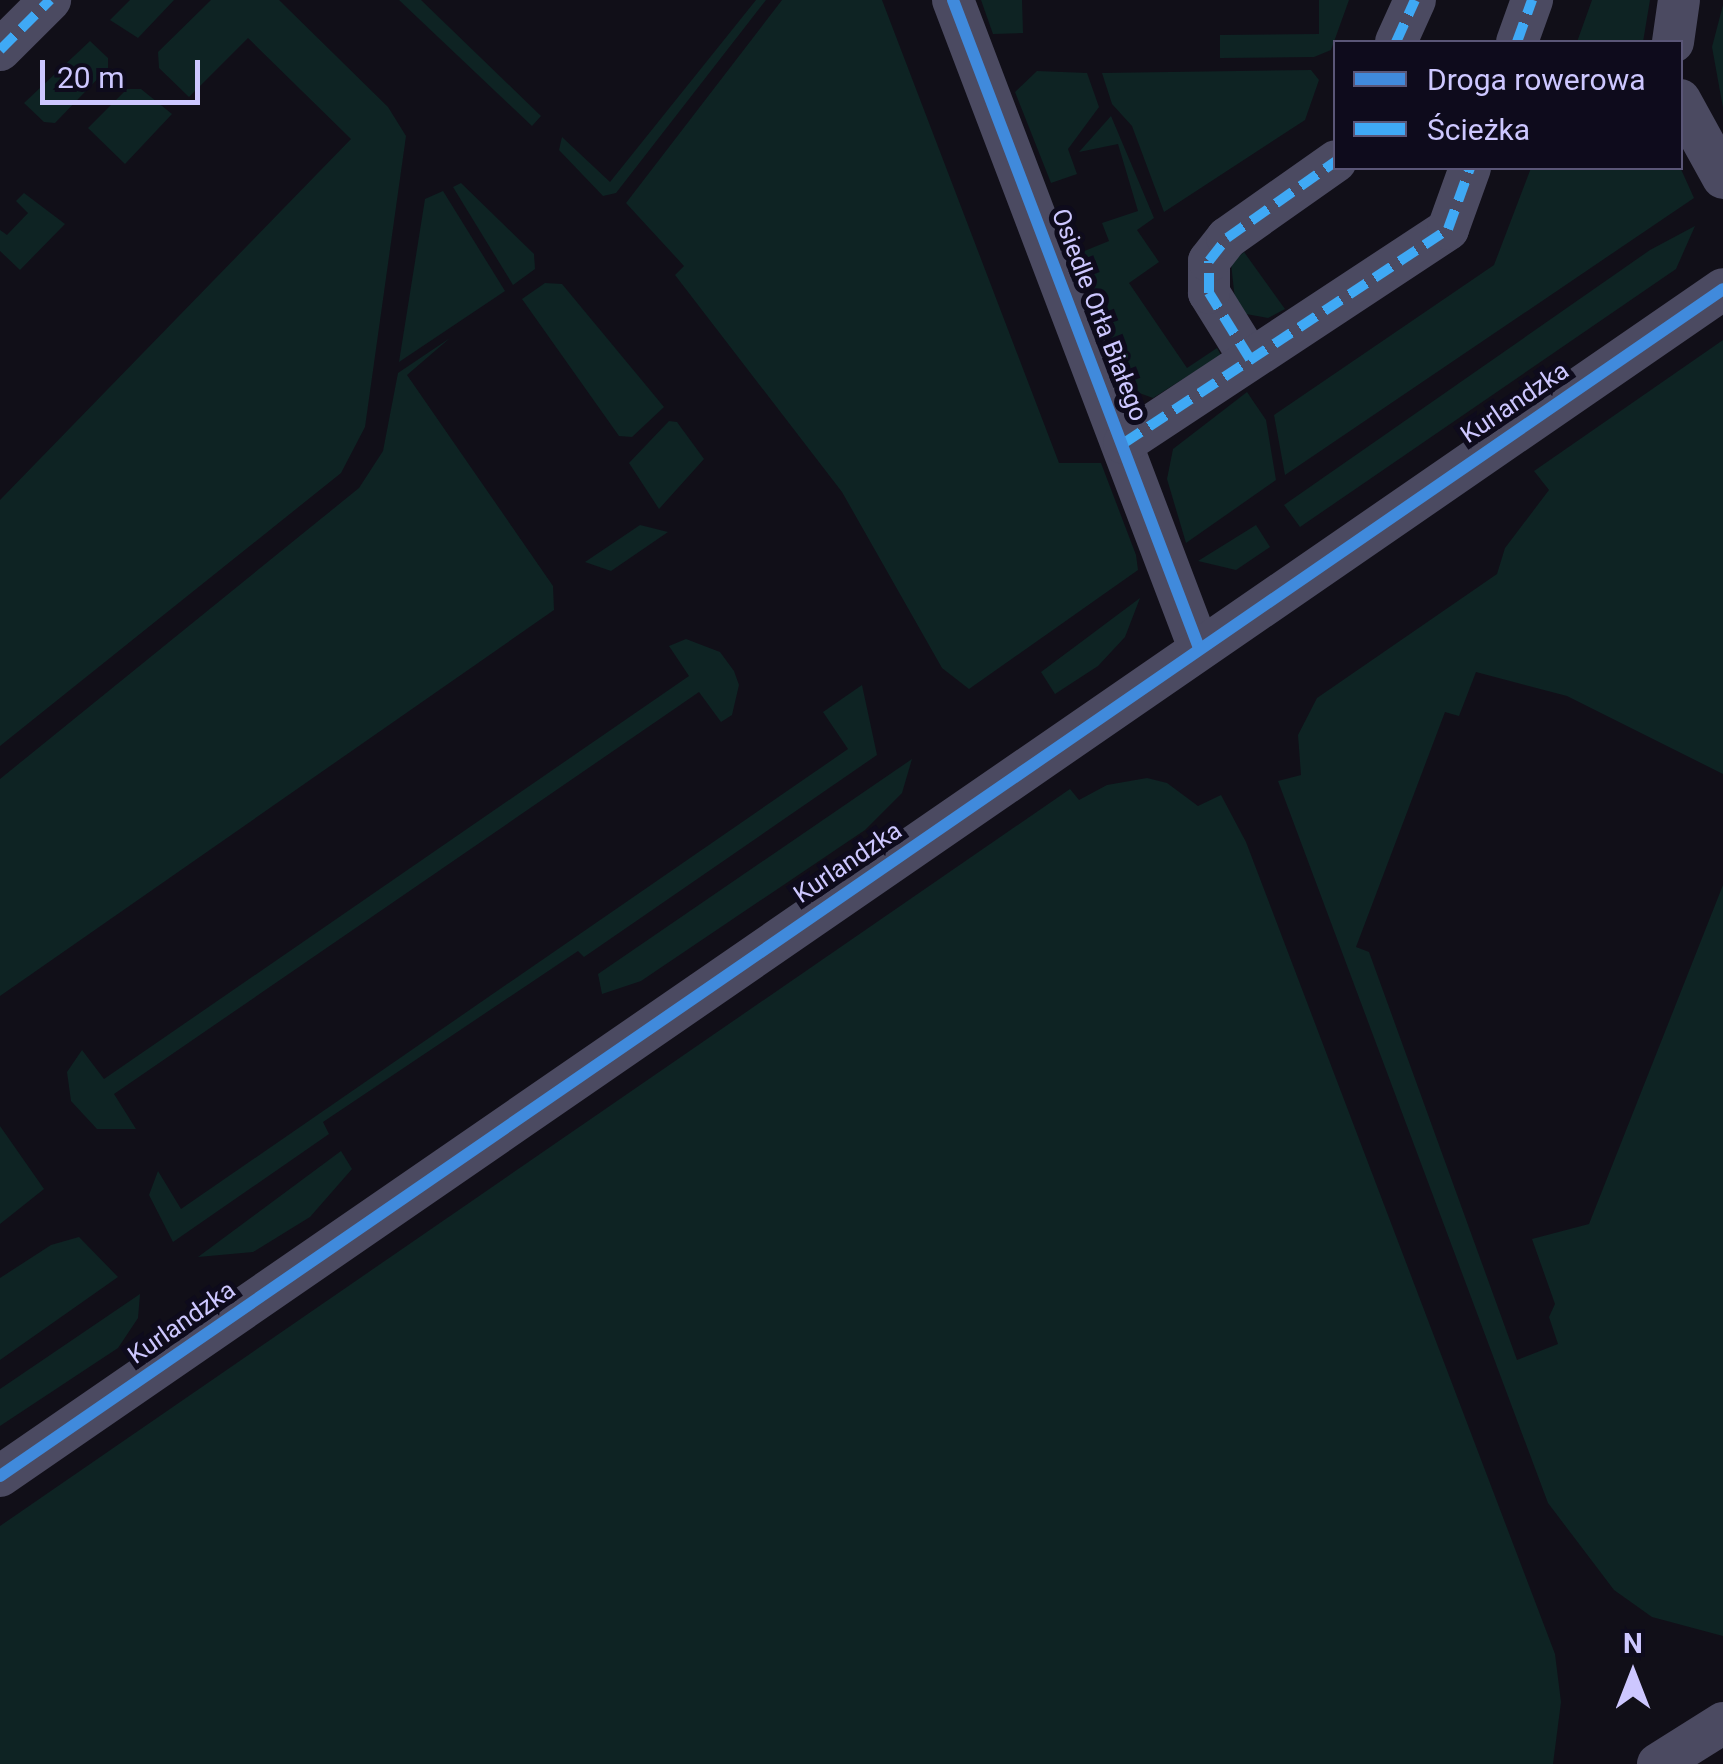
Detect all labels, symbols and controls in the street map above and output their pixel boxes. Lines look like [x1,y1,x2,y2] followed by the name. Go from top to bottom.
[45,40,205,102] scale bar
[1333,40,1683,170] legend
[57,60,124,95] text: 20 m
[1427,62,1646,97] text: Droga rowerowa
[1427,112,1530,147] text: Ścieżka
[1045,205,1153,425] street label: Osiedle Orła Białego
[1455,356,1575,450] street label: Kurlandzka
[788,816,908,910] street label: Kurlandzka
[123,1275,241,1371] street label: Kurlandzka
[1583,1624,1683,1724] north arrow
[1623,1627,1643,1660] text: N

